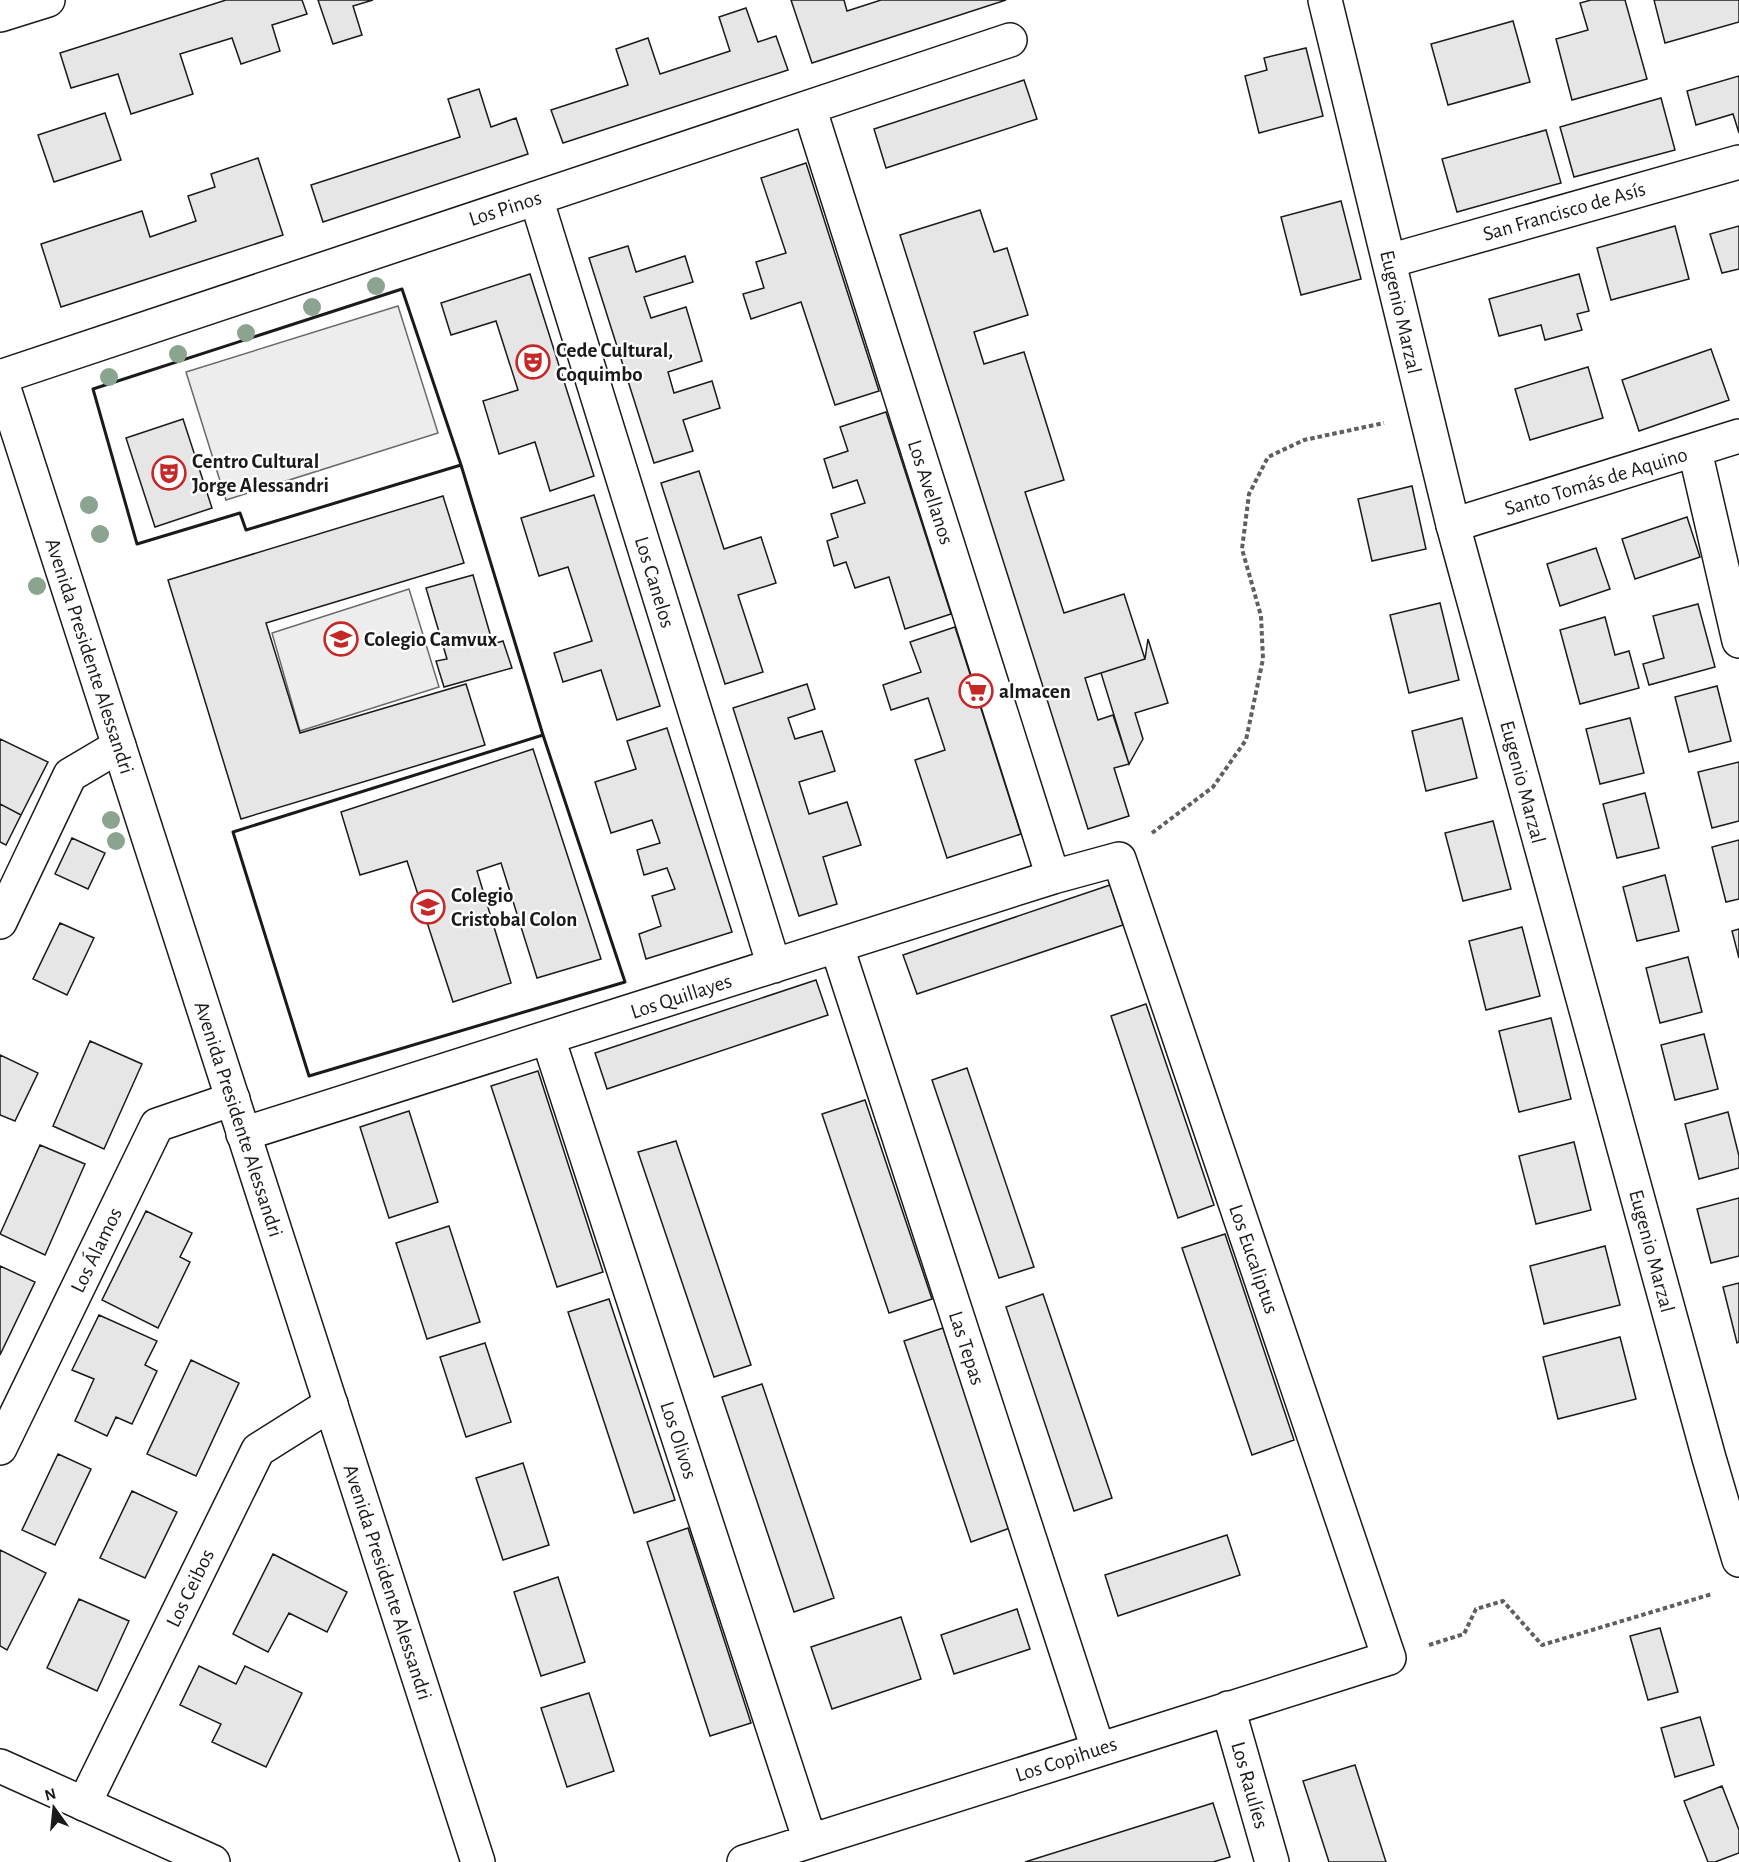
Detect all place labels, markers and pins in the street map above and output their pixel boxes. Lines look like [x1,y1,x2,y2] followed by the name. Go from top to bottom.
[556,340,673,385] place label: Cede Cultural, Coquimbo
[515,344,551,380] theatre icon: Cede Cultural, Coquimbo
[192,451,329,496] place label: Centro Cultural Jorge Alessandri
[151,455,187,491] theatre icon: Centro Cultural Jorge Alessandri
[323,621,359,657] school or university icon: Colegio Camvux
[364,629,497,650] place label: Colegio Camvux
[958,673,994,709] supermarket icon: almacen
[999,681,1071,702] place label: almacen
[451,885,577,930] place label: Colegio Cristobal Colon
[410,889,446,925] school or university icon: Colegio Cristobal Colon

